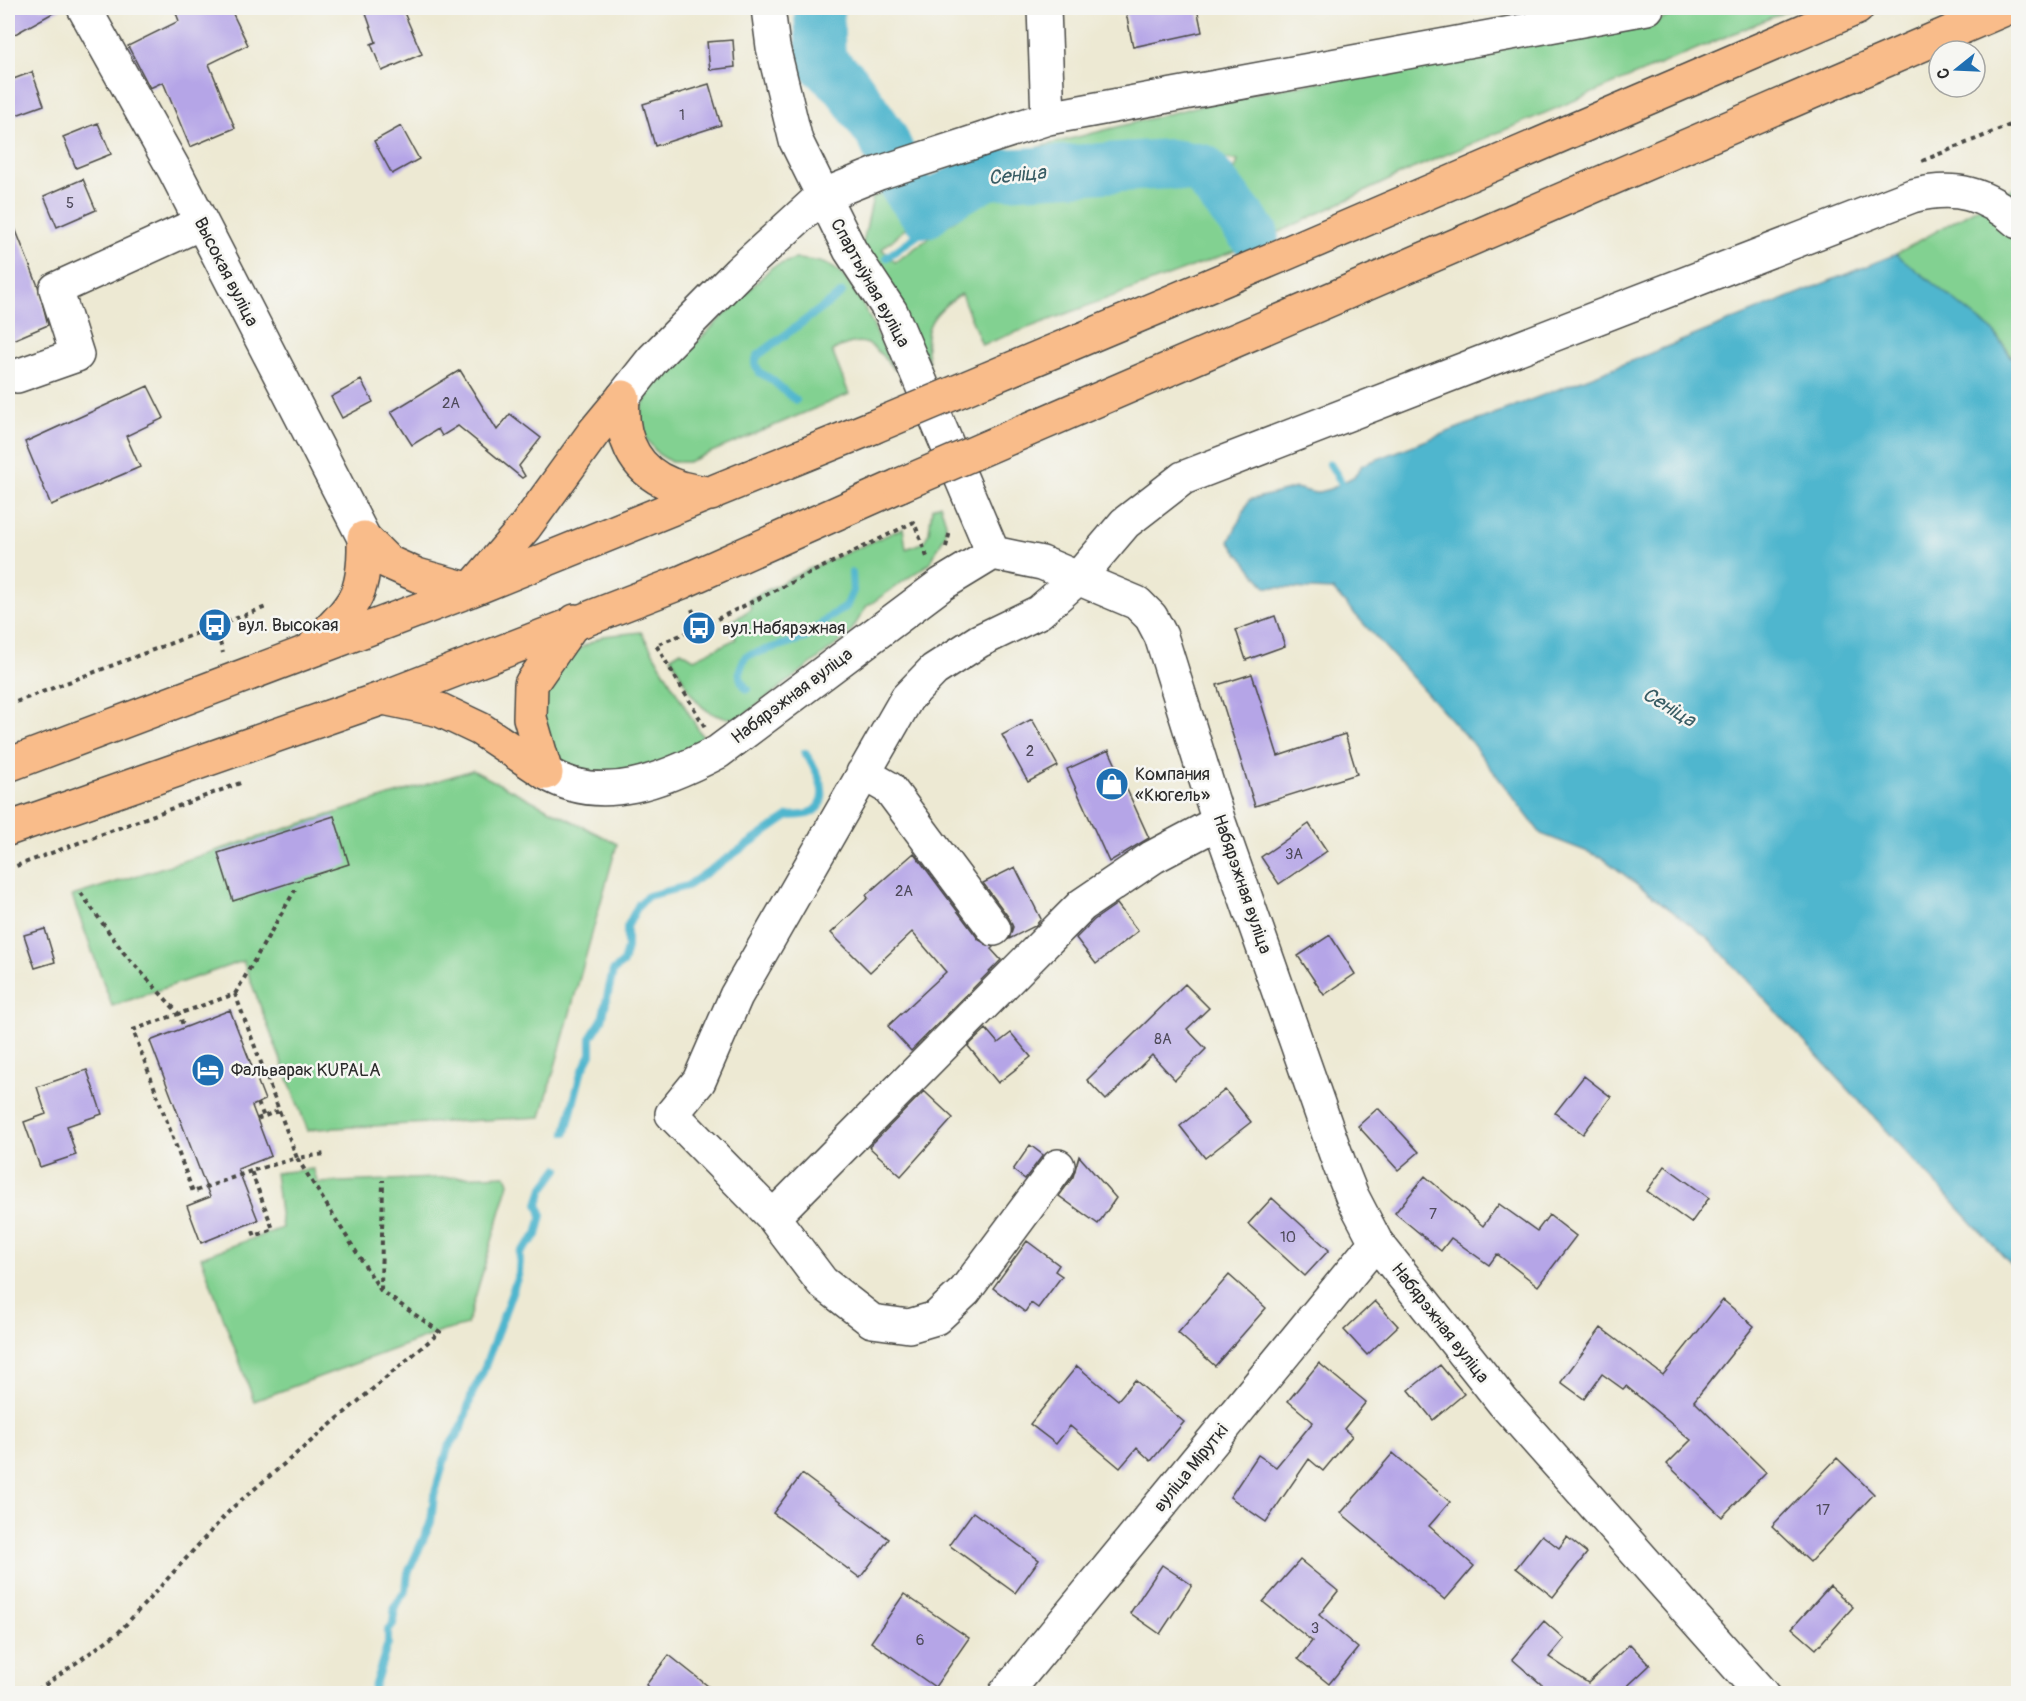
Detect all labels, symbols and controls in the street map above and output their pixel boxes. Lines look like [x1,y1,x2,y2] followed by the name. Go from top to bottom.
[1927,39,1987,99] north arrow
[1933,65,1955,81] text: С
[679,106,685,125] house number: 1
[987,159,1049,190] water label: Сеніца
[66,194,74,213] house number: 5
[189,214,263,330] street label: Высокая вуліца
[825,214,915,352] street label: Спартыўная вуліца
[442,394,460,413] house number: 2А
[197,607,233,643] bus stop icon: вул. Высокая
[681,610,717,646] bus stop icon: вул.Набярэжная
[238,614,339,637] place label: вул. Высокая
[722,617,845,640] place label: вул.Набярэжная
[727,643,857,749] street label: Набярэжная вуліца
[1638,681,1702,733] water label: Сеніца
[1026,742,1034,761] house number: 2
[1135,763,1210,807] place label: Компания «Кюгель»
[1094,766,1130,802] shop icon: Компания «Кюгель»
[1207,811,1277,957] street label: Набярэжная вуліца
[1285,845,1303,864] house number: 3А
[895,882,913,901] house number: 2А
[1154,1030,1172,1049] house number: 8А
[190,1052,226,1088] hotel icon: Фальварак KUPALA
[231,1059,381,1082] place label: Фальварак KUPALA
[1429,1205,1437,1224] house number: 7
[1280,1228,1296,1247] house number: 10
[1386,1258,1494,1388] street label: Набярэжная вуліца
[1149,1419,1233,1517] street label: вуліца Міруткі
[1816,1501,1830,1520] house number: 17
[1311,1619,1319,1638] house number: 3
[916,1631,924,1650] house number: 6

